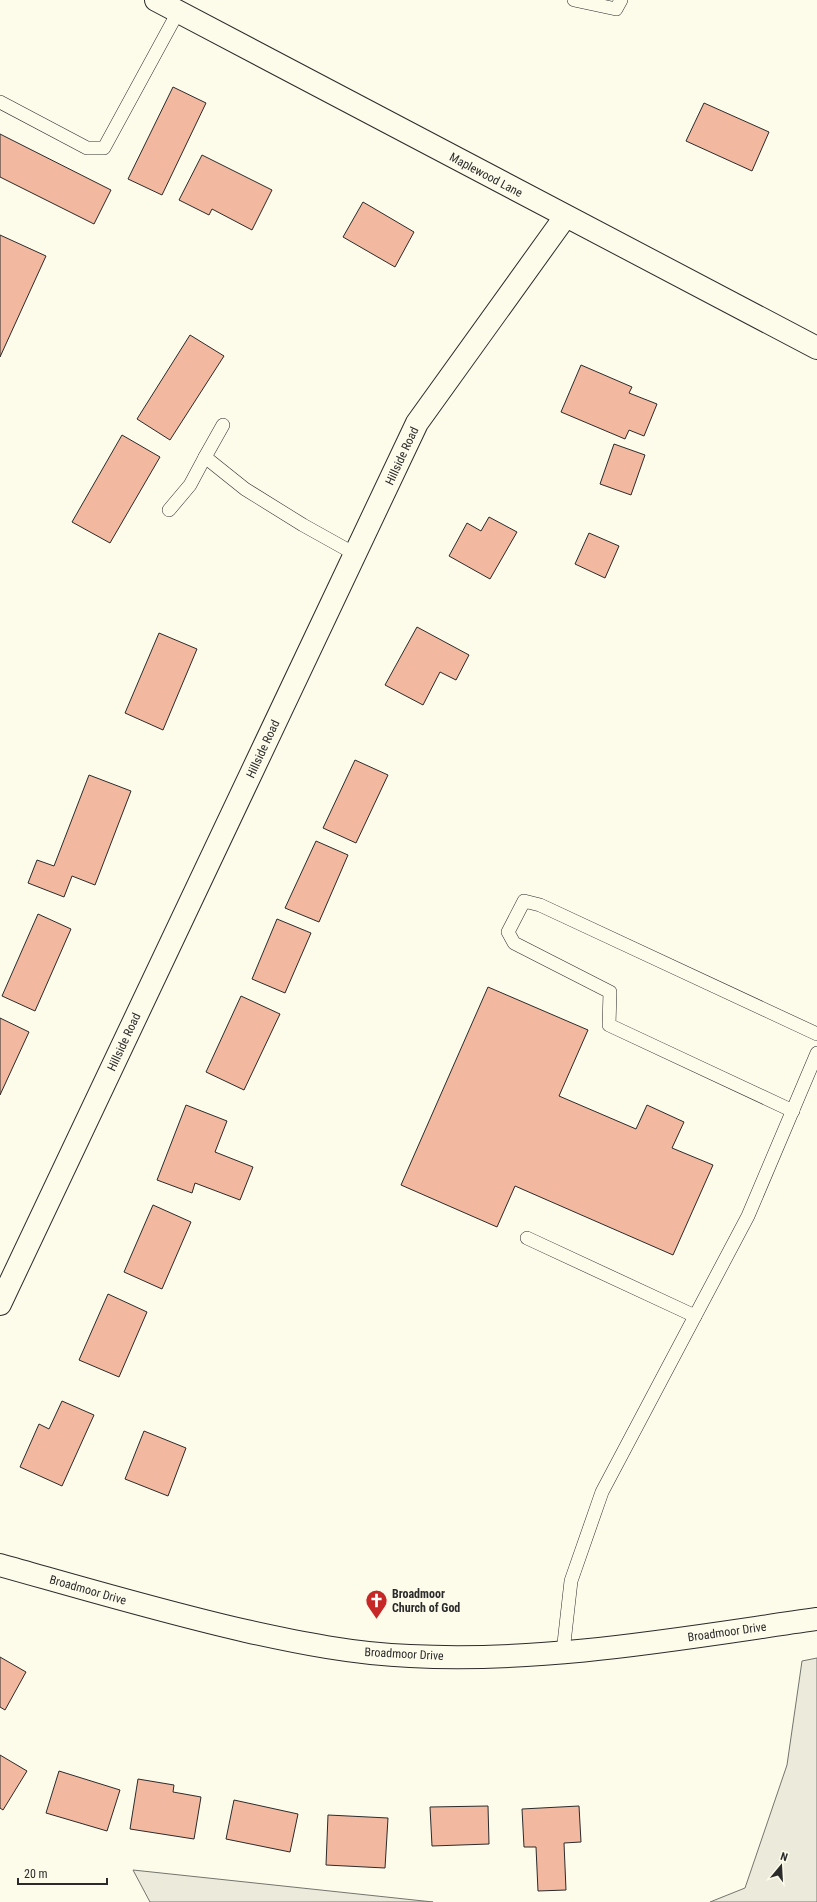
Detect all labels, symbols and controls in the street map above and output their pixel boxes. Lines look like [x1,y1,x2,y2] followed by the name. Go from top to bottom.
[447,150,525,200] street label: Maplewood Lane
[382,425,422,487] street label: Hillside Road
[243,718,283,780] street label: Hillside Road
[104,1011,144,1073] street label: Hillside Road
[48,1572,128,1608] street label: Broadmoor Drive
[392,1587,460,1615] place label: Broadmoor Church of God
[364,1588,390,1621] church icon: Broadmoor Church of God
[687,1620,768,1644] street label: Broadmoor Drive
[364,1645,444,1663] street label: Broadmoor Drive
[761,1846,801,1886] north arrow
[779,1850,789,1864] text: N
[18,1860,107,1886] scale bar
[24,1867,48,1881] text: 20 m

